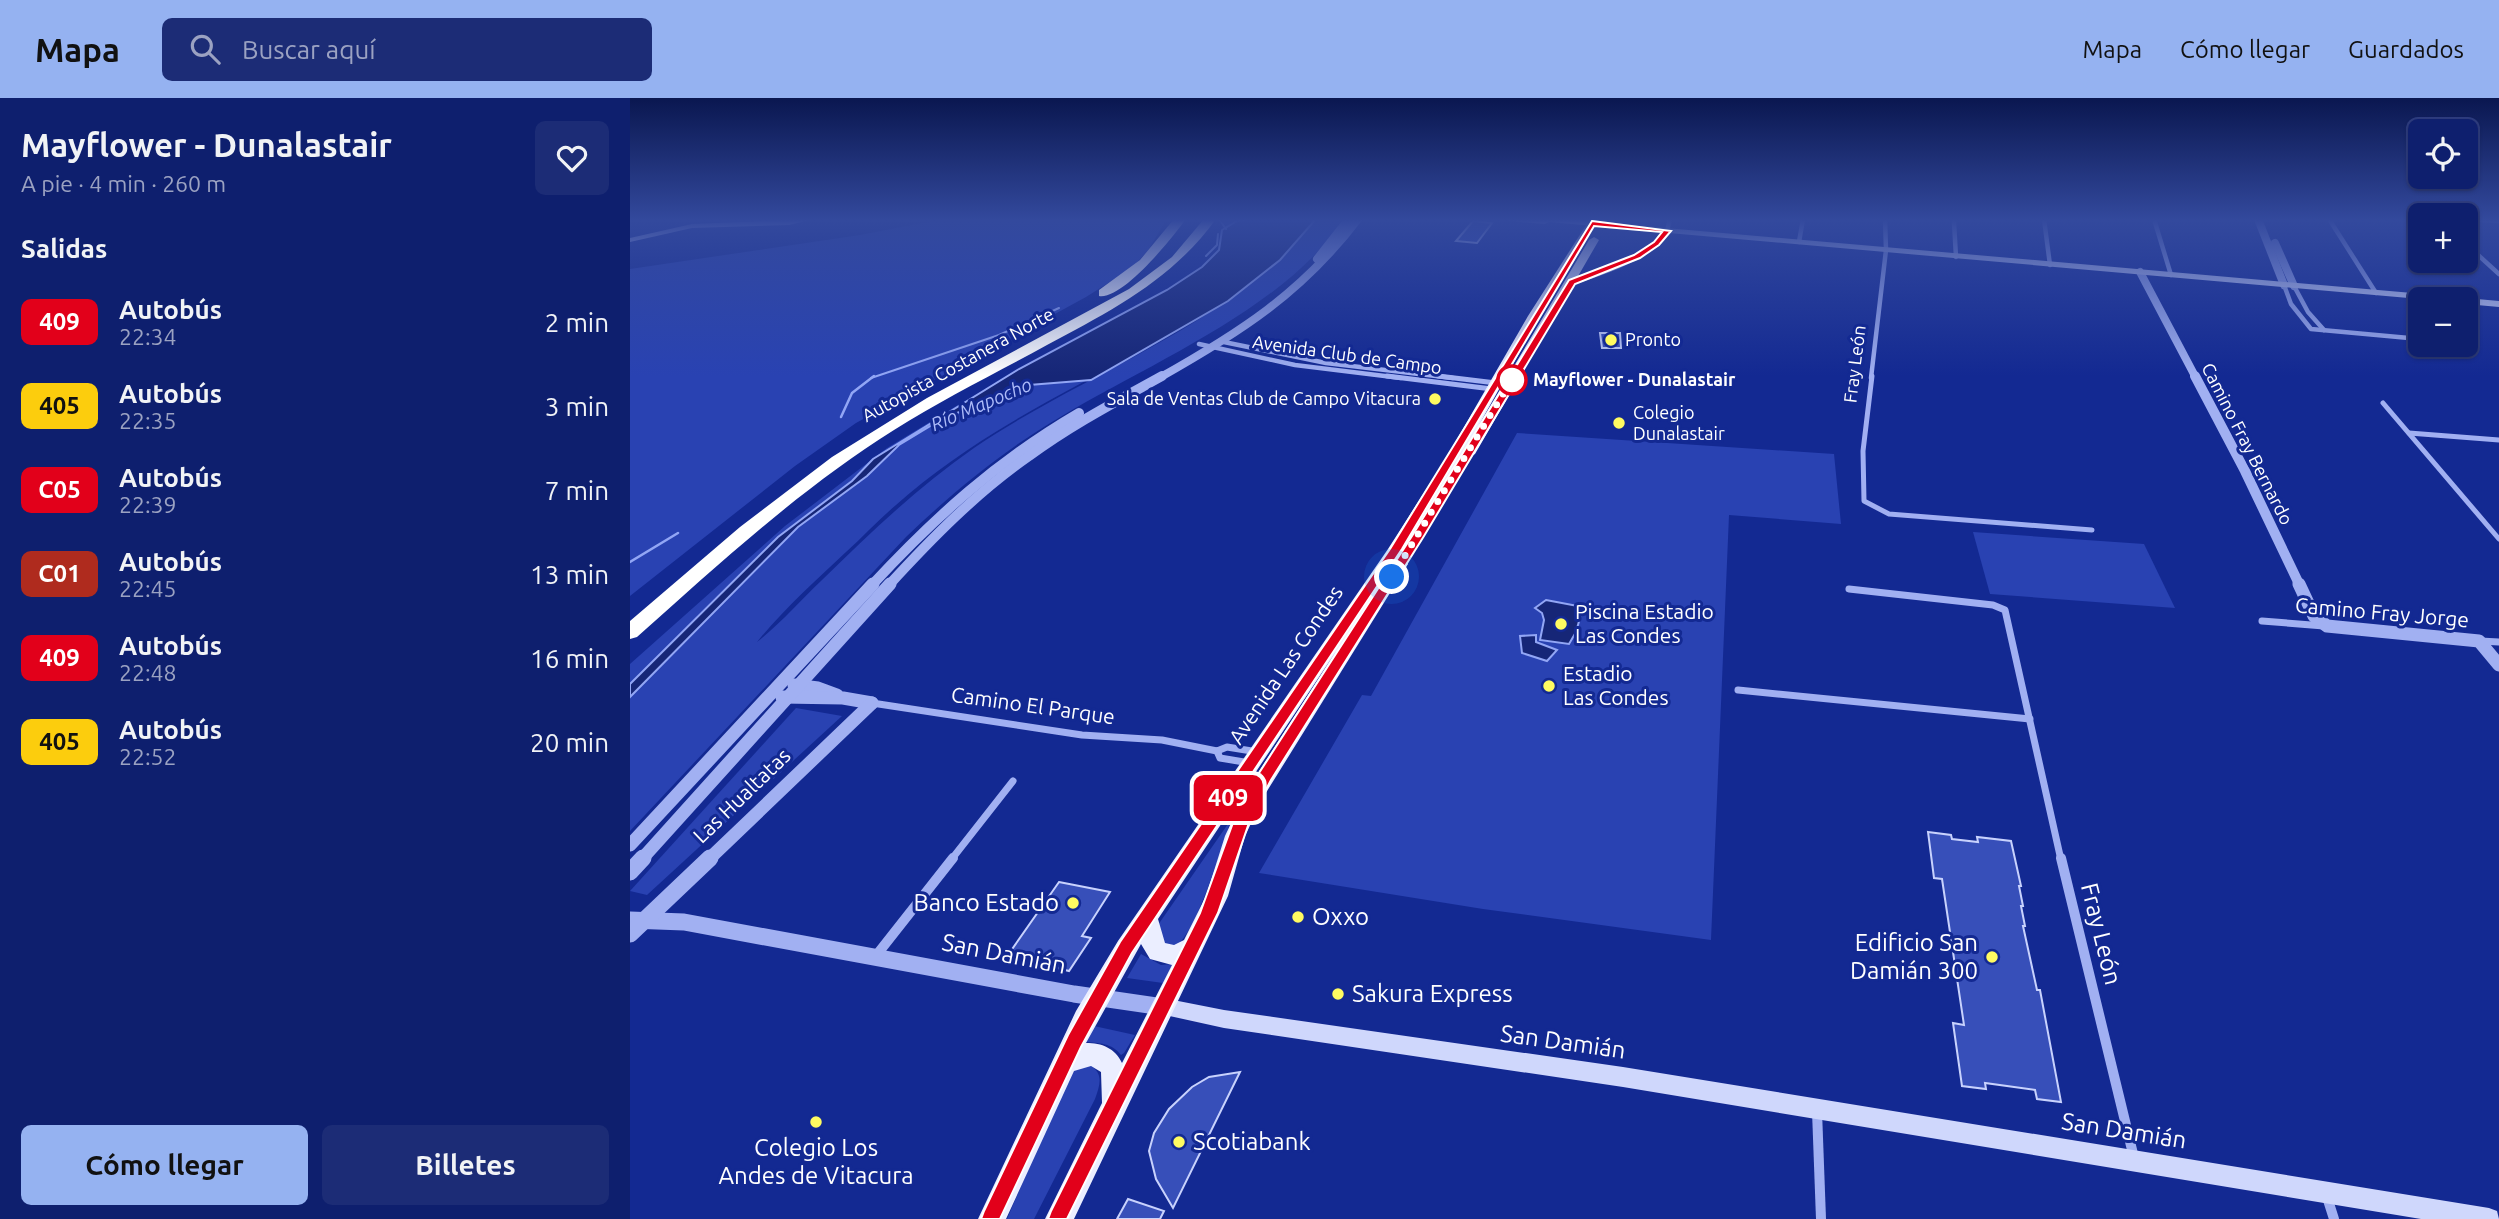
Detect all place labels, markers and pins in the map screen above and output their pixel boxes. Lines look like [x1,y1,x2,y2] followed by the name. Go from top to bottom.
[1625,329,1681,349] place label: Pronto
[1603,332,1619,348] marker: Pronto
[1497,365,1527,395] marker: Mayflower - Dunalastair
[1533,369,1736,389] place label: Mayflower - Dunalastair
[1107,388,1421,408] place label: Sala de Ventas Club de Campo Vitacura
[1427,391,1443,407] marker: Sala de Ventas Club de Campo Vitacura
[1633,402,1725,443] place label: Colegio Dunalastair
[1611,415,1627,431] marker: Colegio Dunalastair
[1575,599,1714,647] place label: Piscina Estadio Las Condes
[1553,616,1569,632] marker: Piscina Estadio Las Condes
[1563,661,1669,709] place label: Estadio Las Condes
[1541,678,1557,694] marker: Estadio Las Condes
[913,889,1059,916] place label: Banco Estado
[1065,895,1081,911] marker: Banco Estado
[1312,903,1369,930] place label: Oxxo
[1290,909,1306,925] marker: Oxxo
[1850,929,1978,984] place label: Edificio San Damián 300
[1984,949,2000,965] marker: Edificio San Damián 300
[1352,980,1513,1007] place label: Sakura Express
[1330,986,1346,1002] marker: Sakura Express
[808,1114,824,1130] marker: Colegio Los Andes de Vitacura
[1193,1128,1311,1155] place label: Scotiabank
[718,1134,914,1189] place label: Colegio Los Andes de Vitacura
[1171,1134,1187,1150] marker: Scotiabank

